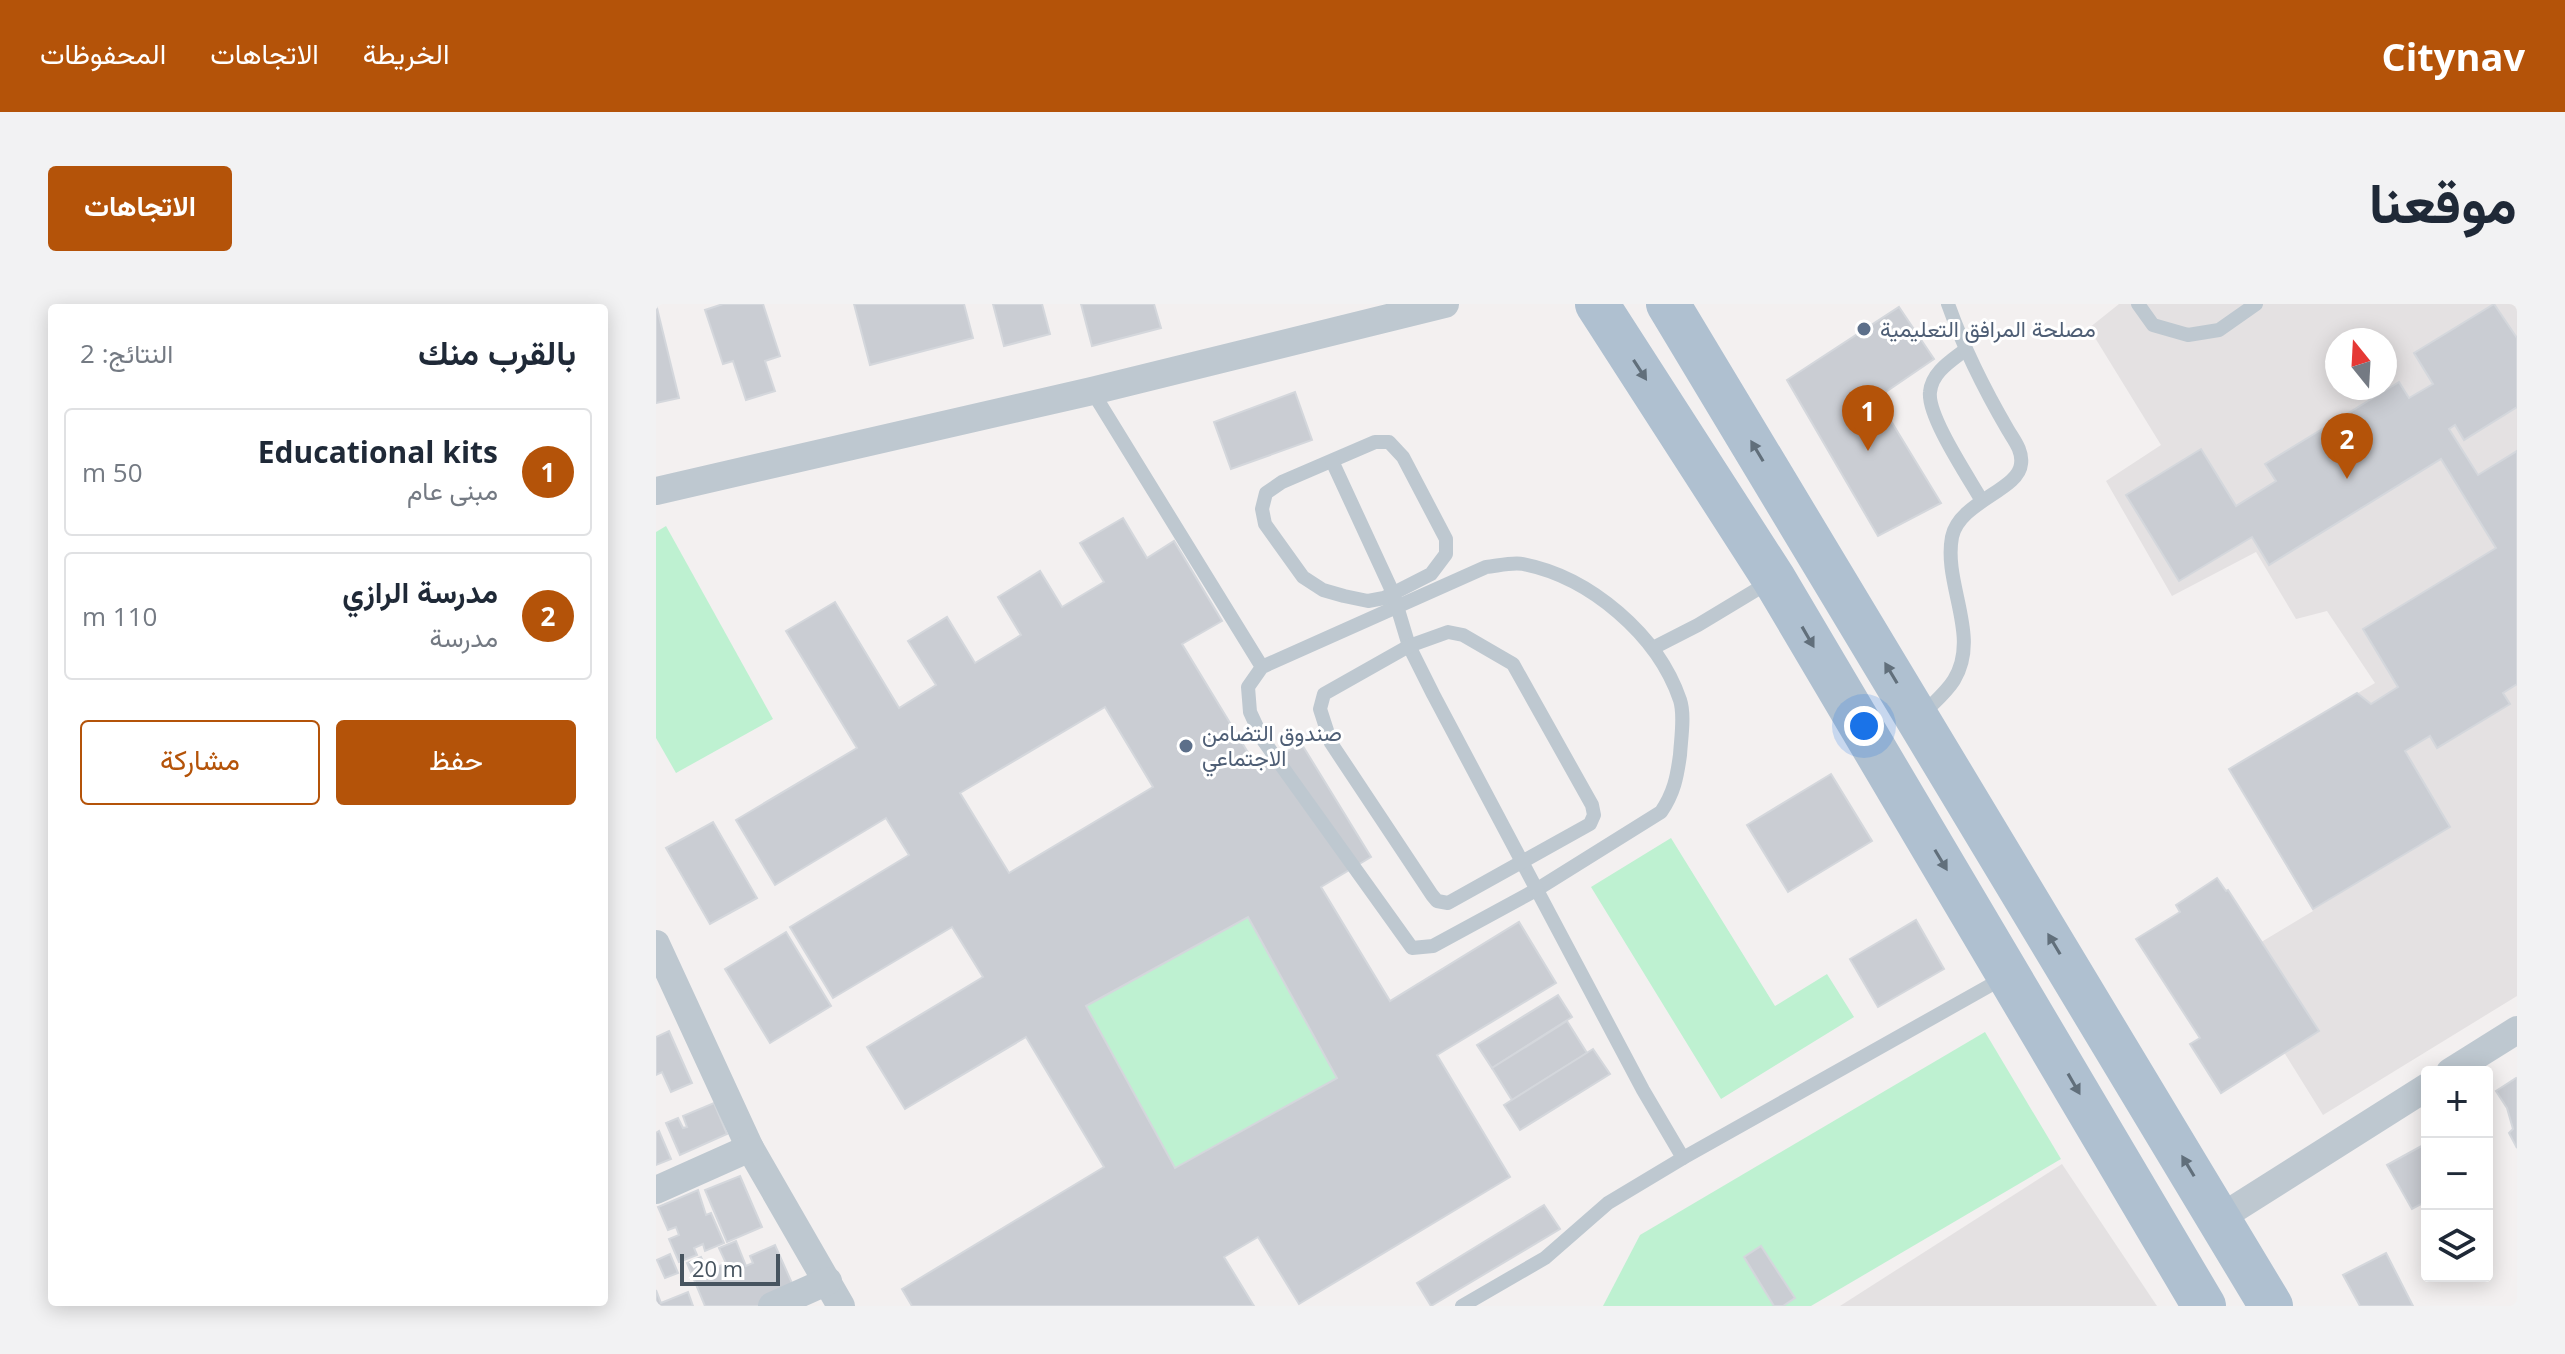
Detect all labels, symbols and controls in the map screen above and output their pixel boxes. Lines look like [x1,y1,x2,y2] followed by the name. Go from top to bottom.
[2382,30,2525,82] text: Citynav
[40,34,166,72] text: المحفوظات
[210,34,319,72] text: الاتجاهات
[363,34,449,72] text: الخريطة
[2369,163,2517,239] text: موقعنا
[48,166,232,251] button: الاتجاهات
[1880,313,2096,343] place label: مصلحة المرافق التعليمية
[1855,320,1873,338] marker: مصلحة المرافق التعليمية
[2325,328,2397,400] north arrow
[418,329,576,375] text: بالقرب منك
[80,335,173,371] text: النتائج: 2
[1632,359,1647,380] one-way arrow
[1842,385,1894,451] pin: 1
[2321,413,2373,479] pin: 2
[258,431,498,472] text: Educational kits
[1750,440,1764,462] one-way arrow
[82,454,143,490] text: 50 m
[541,454,555,490] text: 1
[407,472,498,508] text: مبنى عام
[342,571,498,612] text: مدرسة الرازي
[82,598,157,634] text: 110 m
[541,598,555,634] text: 2
[429,619,498,655] text: مدرسة
[1800,626,1814,648] one-way arrow
[1884,662,1898,684] one-way arrow
[1844,706,1884,746] your location
[1202,717,1342,777] place label: صندوق التضامن الاجتماعي
[80,720,320,805] button: مشاركة
[336,720,576,805] button: حفظ
[1177,737,1195,755] marker: صندوق التضامن الاجتماعي
[1934,849,1948,871] one-way arrow
[2047,933,2061,955] one-way arrow
[2421,1066,2493,1282] map controls
[2421,1066,2493,1138] button: +
[2067,1073,2081,1095] one-way arrow
[2421,1138,2493,1210] button: −
[2182,1155,2196,1177] one-way arrow
[2421,1210,2493,1282] button: layers
[680,1250,780,1286] scale bar
[692,1253,743,1283] text: 20 m

